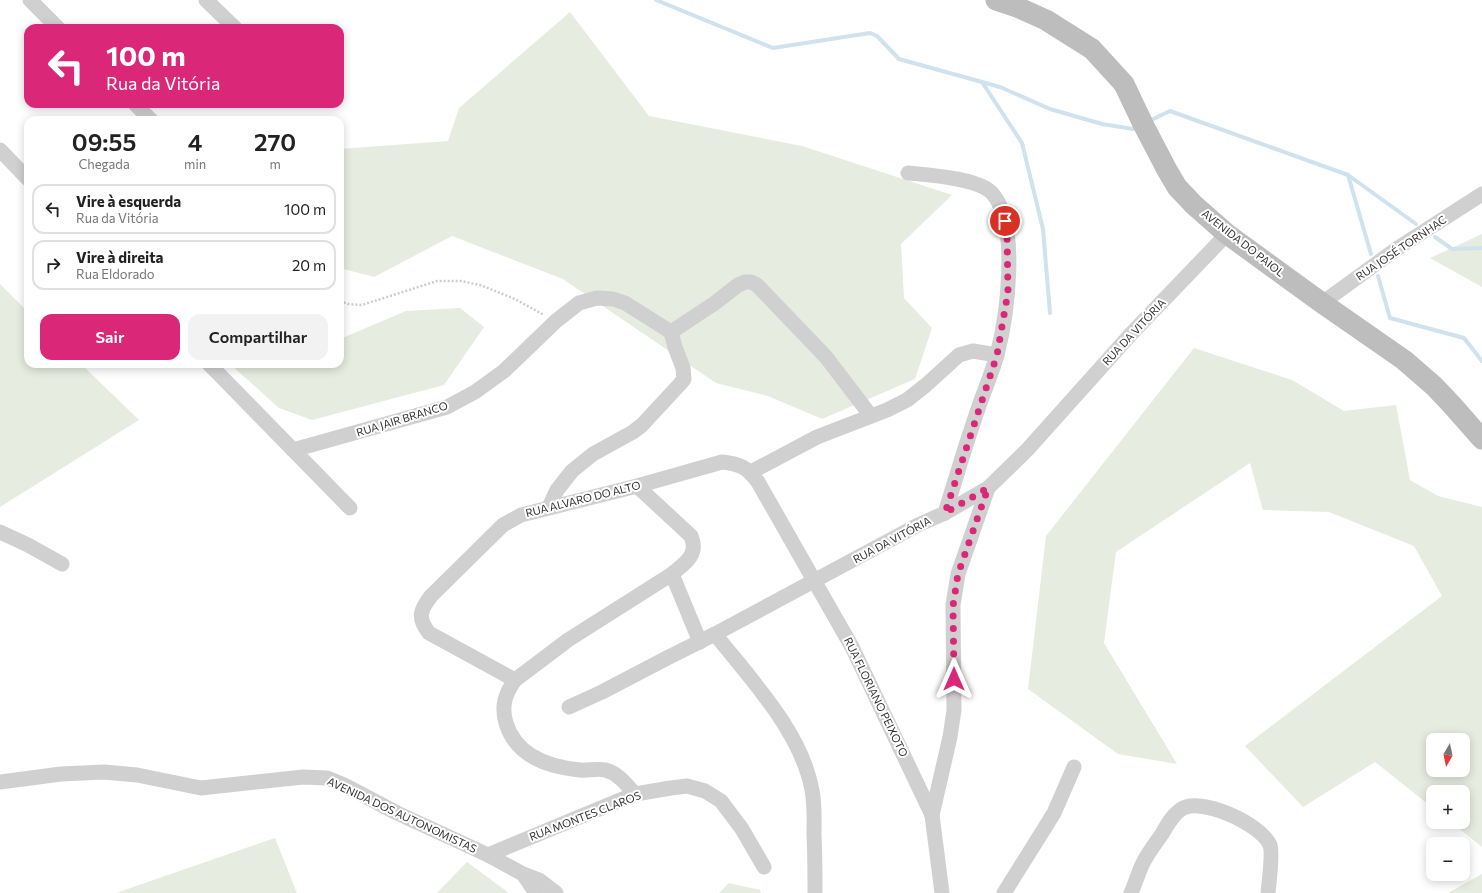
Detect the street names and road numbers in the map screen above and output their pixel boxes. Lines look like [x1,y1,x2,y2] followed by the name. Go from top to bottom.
[1199,206,1287,279] street label: AVENIDA DO PAIOL
[1352,212,1449,284] street label: RUA JOSÉ TORNHAC
[1099,295,1168,368] street label: RUA DA VITÓRIA
[355,398,449,440] street label: RUA JAIR BRANCO
[524,478,642,519] street label: RUA ALVARO DO ALTO
[850,512,933,566] street label: RUA DA VITÓRIA
[842,635,911,759] street label: RUA FLORIANO PEIXOTO
[325,774,479,855] street label: AVENIDA DOS AUTONOMISTAS
[527,788,642,843] street label: RUA MONTES CLAROS

